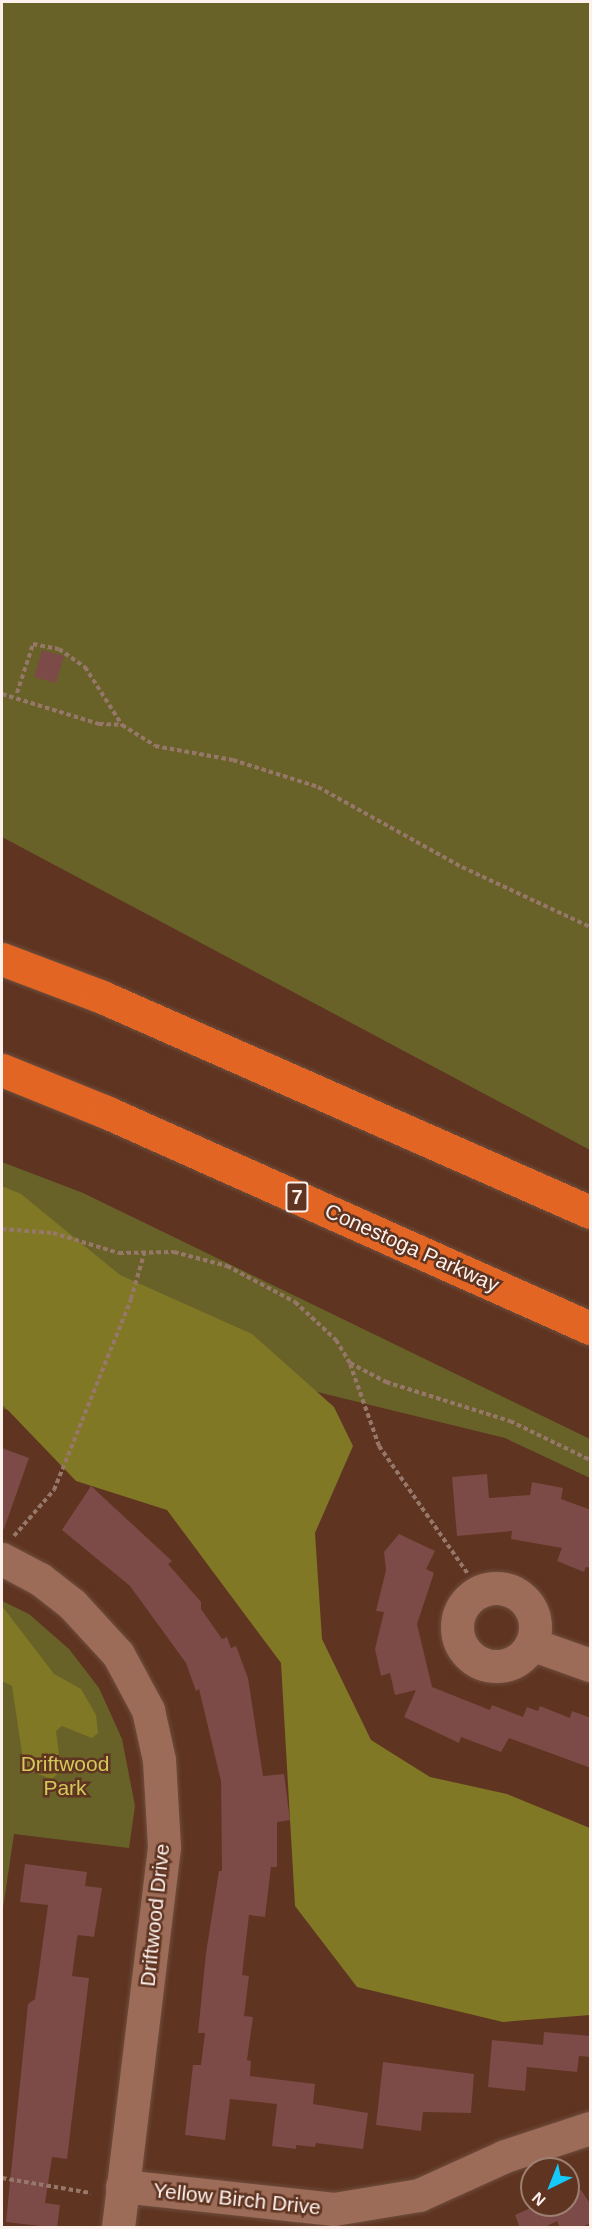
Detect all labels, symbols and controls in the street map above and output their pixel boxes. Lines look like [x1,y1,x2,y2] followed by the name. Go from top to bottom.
[285,1180,309,1214] road number: 7
[321,1198,503,1298] street label: Conestoga Parkway
[21,1751,109,1801] park label: Driftwood Park
[135,1842,175,1988] street label: Driftwood Drive
[520,2157,580,2217] north arrow
[152,2178,322,2220] street label: Yellow Birch Drive
[529,2189,549,2209] text: N

